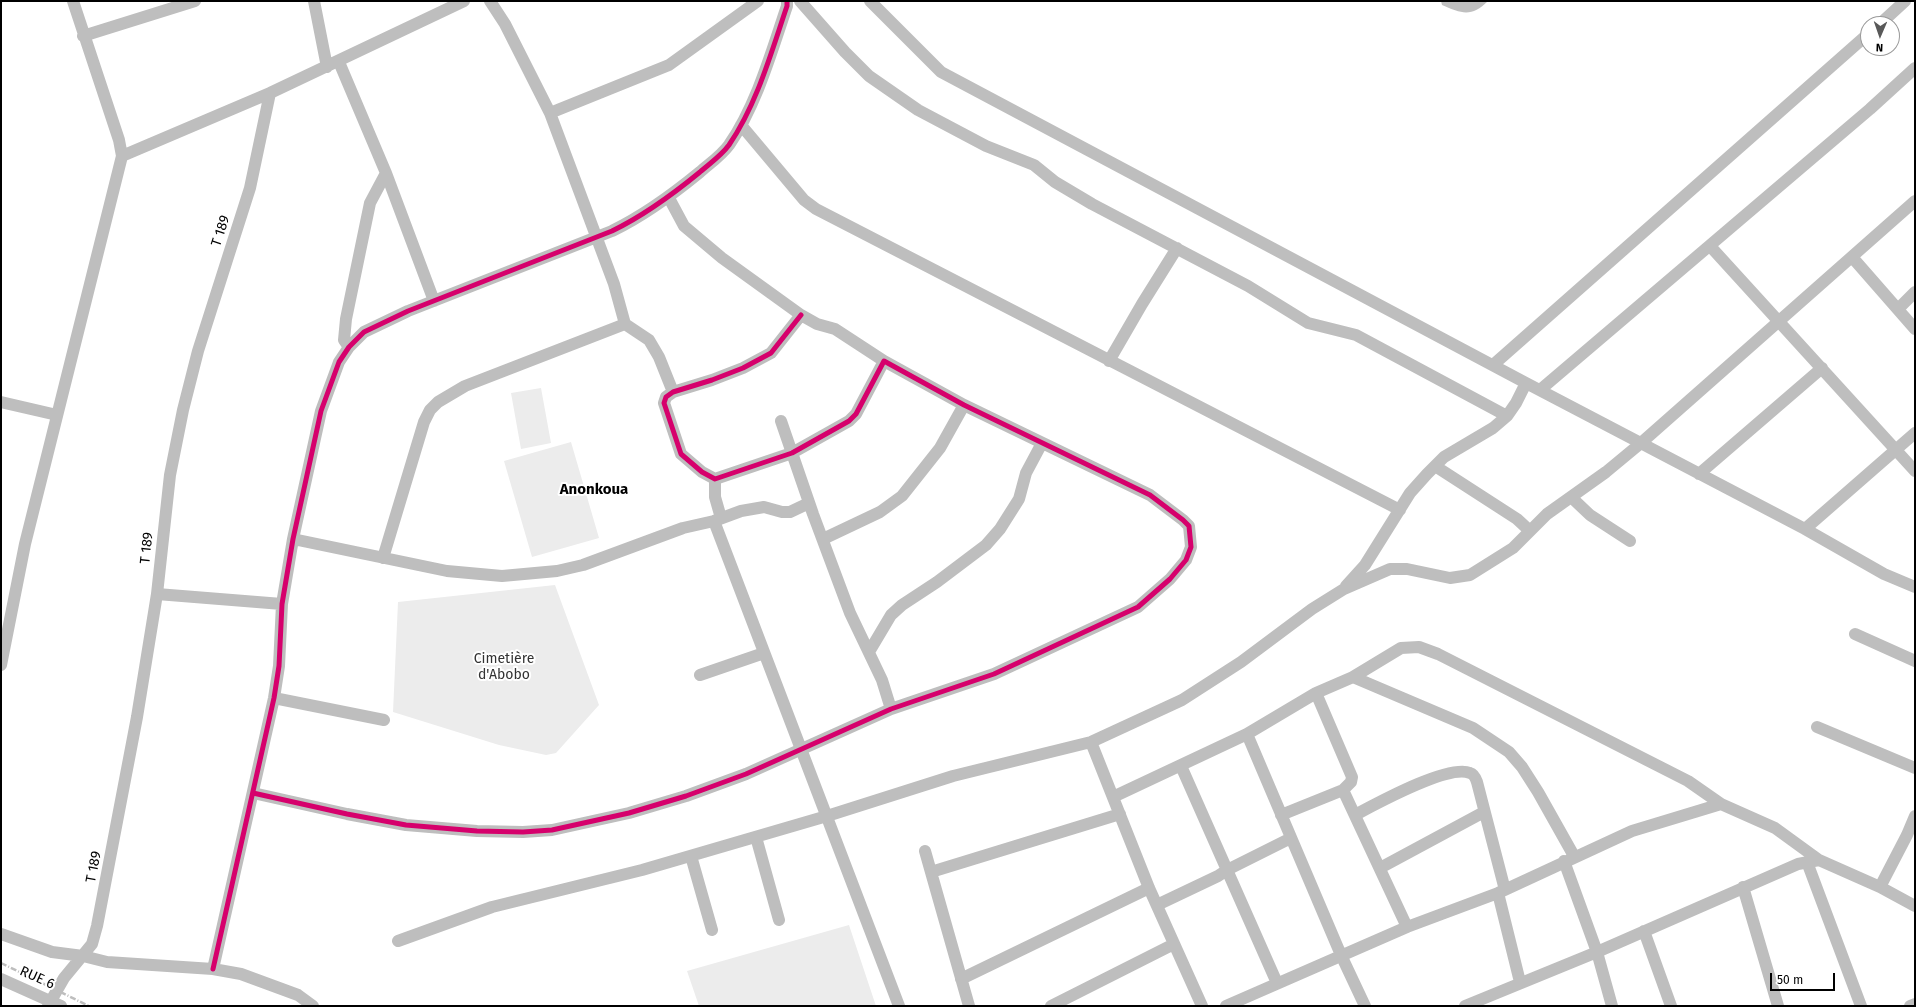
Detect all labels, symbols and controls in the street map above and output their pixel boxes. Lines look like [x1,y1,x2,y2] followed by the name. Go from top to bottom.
[1860,16,1900,56] north arrow
[1876,41,1883,54] text: N
[208,213,234,249] street label: T 189
[560,481,628,499] district label: Anonkoua
[137,531,157,565] street label: T 189
[474,651,534,684] park label: Cimetière d'Abobo
[83,850,105,884] street label: T 189
[17,963,57,993] street label: RUE 6
[1772,965,1837,991] scale bar
[1777,973,1803,987] text: 50 m

